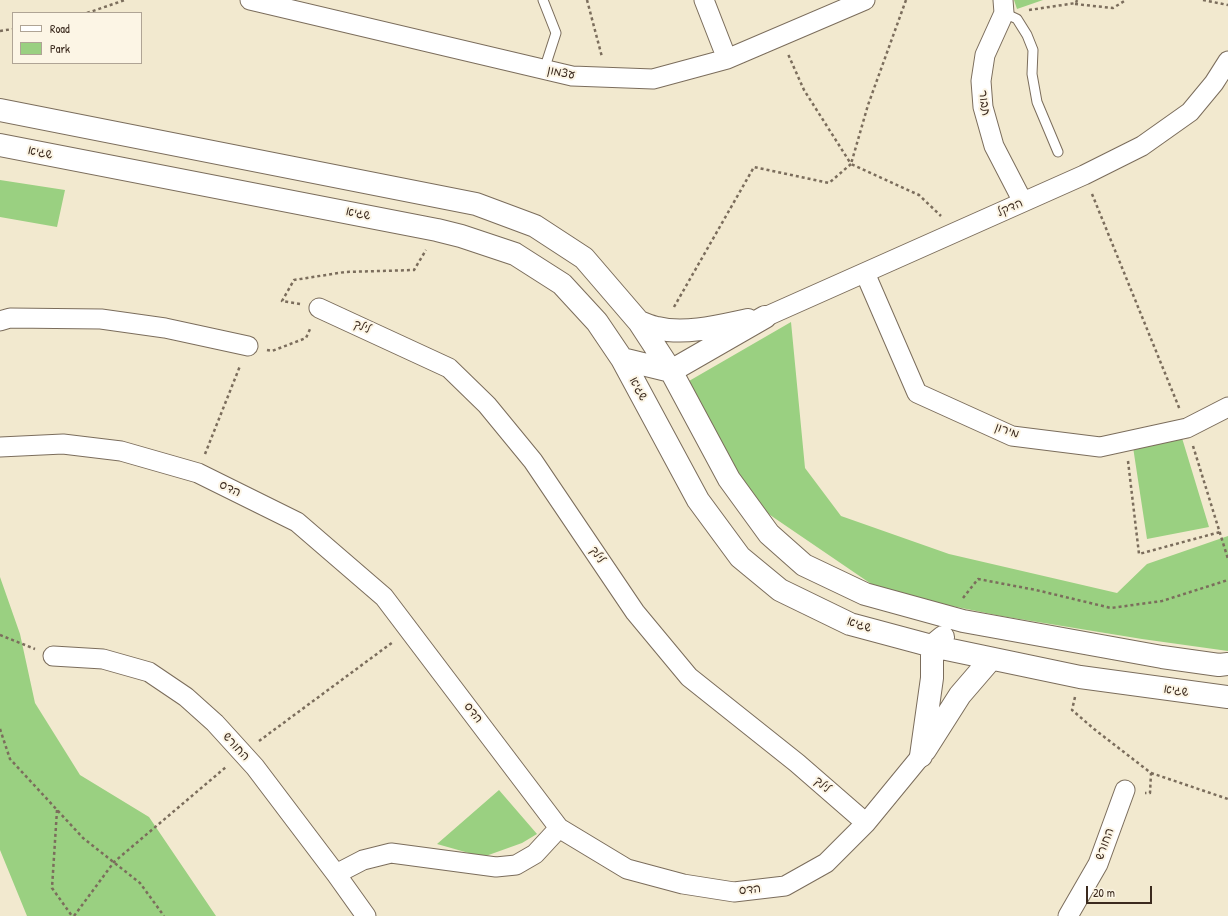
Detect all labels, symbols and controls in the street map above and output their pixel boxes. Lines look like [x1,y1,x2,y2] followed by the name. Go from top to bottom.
[12,12,142,64] legend
[50,20,70,37] text: Road
[50,40,70,57] text: Park
[546,63,576,83] street label: עצמון
[975,89,993,117] street label: תבור
[26,144,54,162] street label: שגיא
[995,196,1025,220] street label: הדקל
[344,205,372,223] street label: שגיא
[351,317,373,337] street label: לילך
[626,375,650,403] street label: שגיא
[993,420,1021,442] street label: מירון
[217,478,243,500] street label: הדס
[586,544,608,566] street label: לילך
[845,614,873,636] street label: שגיא
[1163,682,1189,700] street label: שגיא
[461,700,485,726] street label: הדס
[220,730,252,764] street label: החורש
[811,774,833,796] street label: לילך
[1093,826,1117,862] street label: החורש
[1088,878,1154,904] scale bar
[738,882,762,898] street label: הדס
[1093,884,1115,901] text: 20 m

